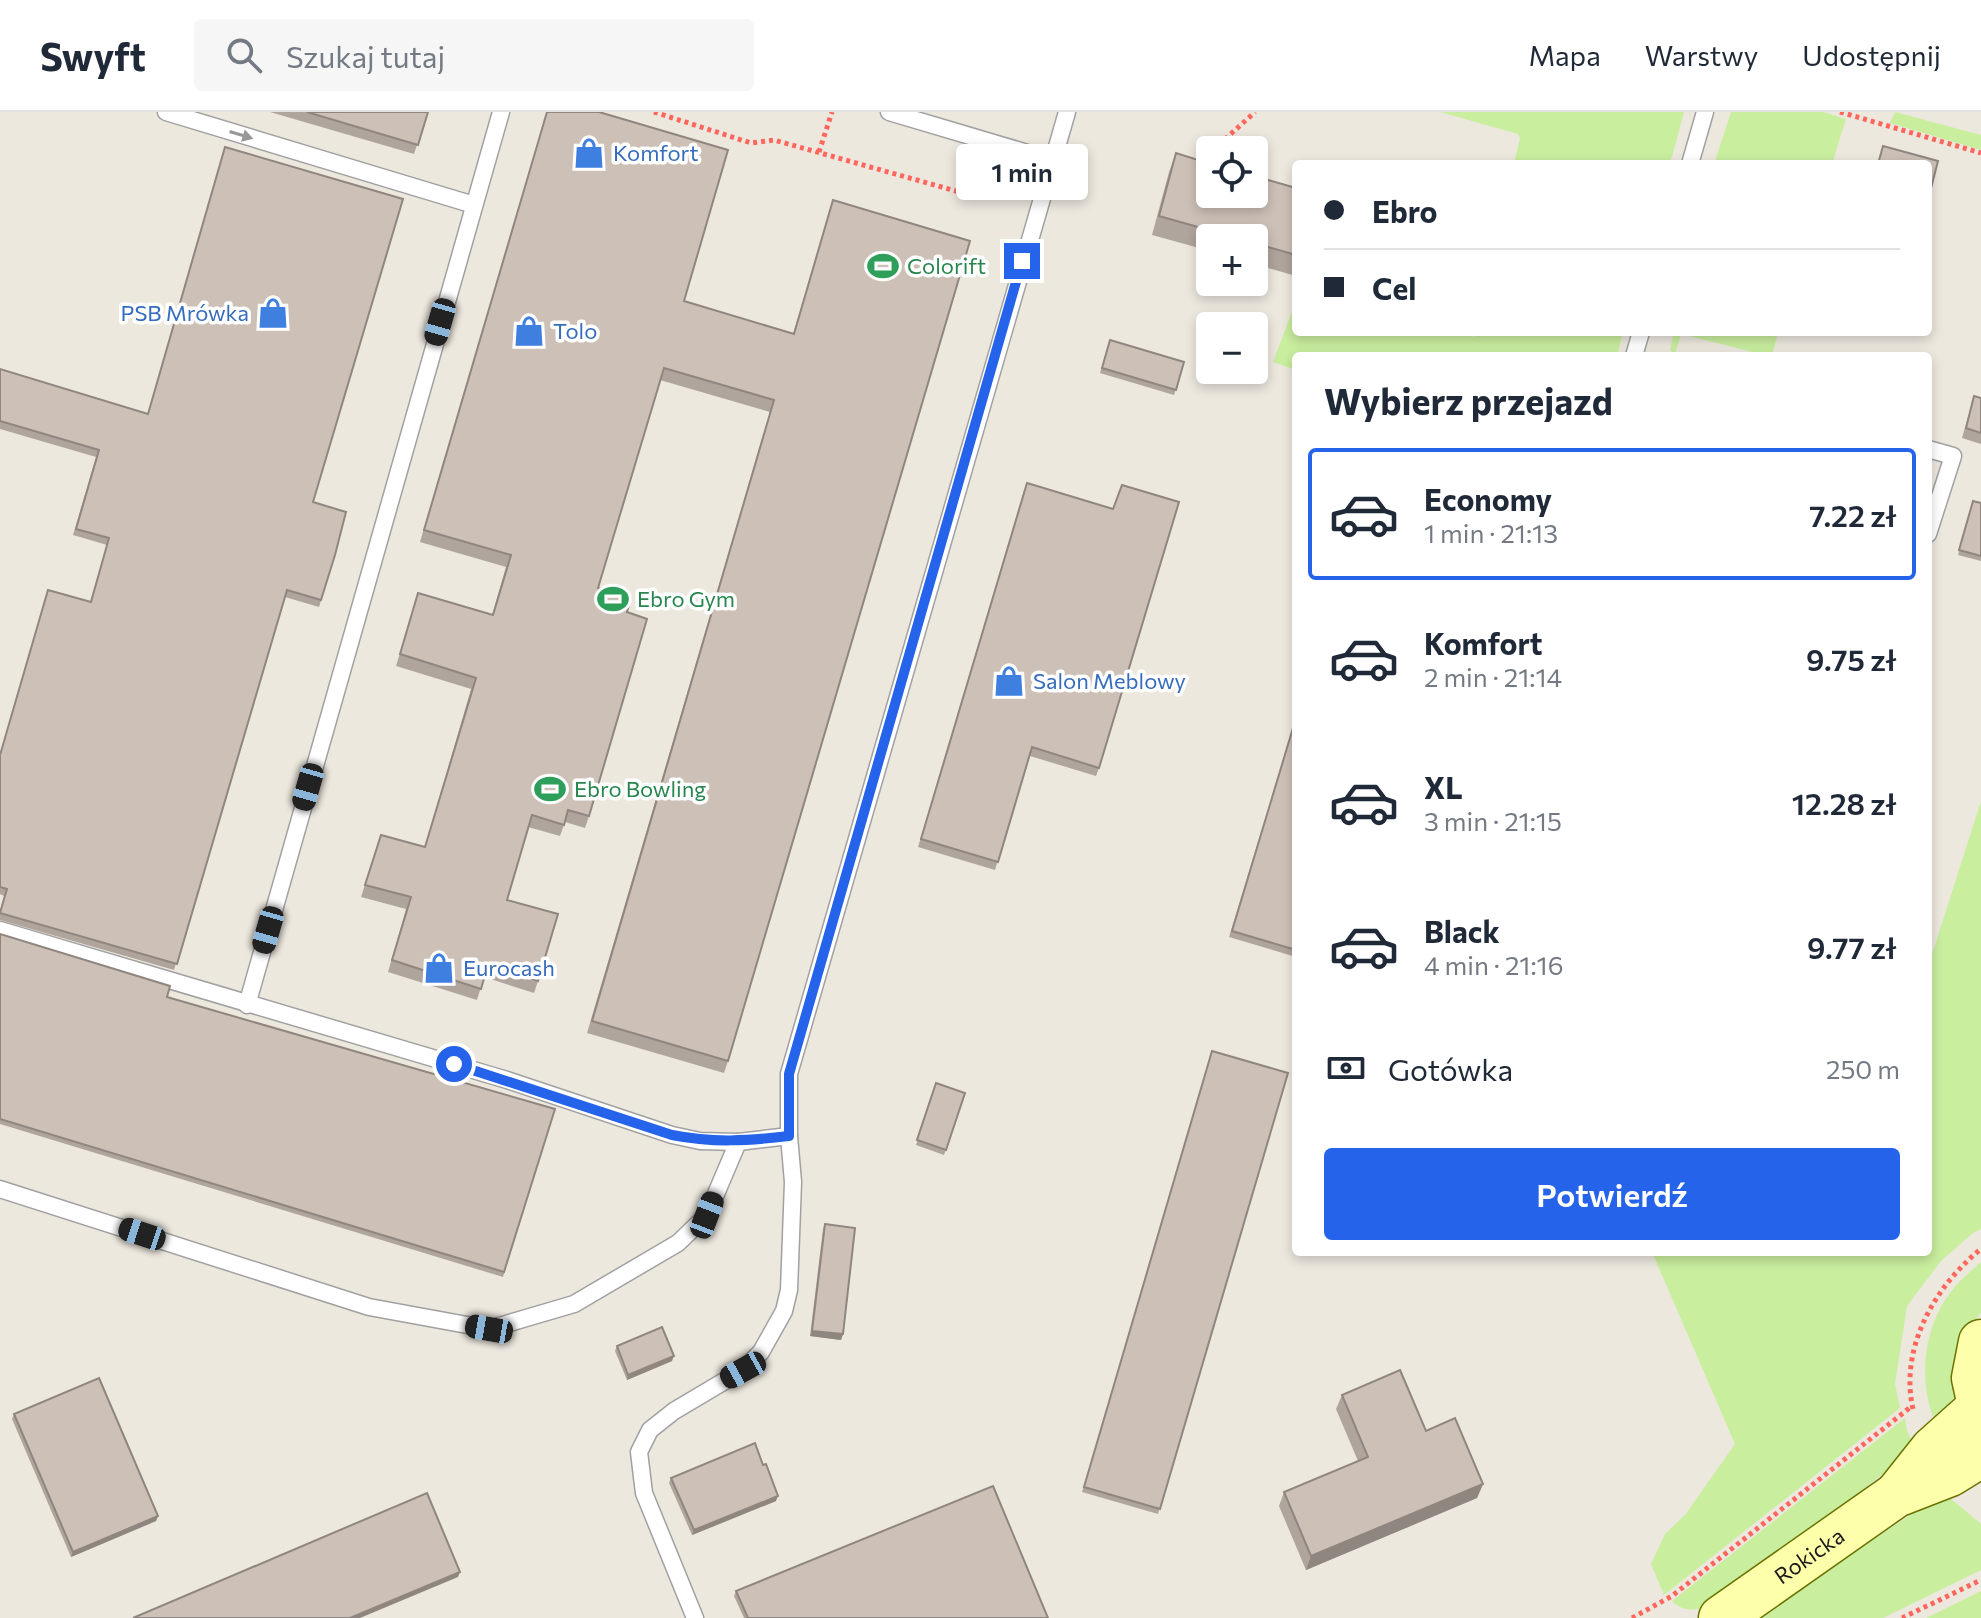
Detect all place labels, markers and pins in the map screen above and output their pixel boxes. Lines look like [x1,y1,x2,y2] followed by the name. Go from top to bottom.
[572,136,606,170] shop icon: Komfort
[613,139,698,166] place label: Komfort
[866,249,900,283] sports icon: Colorift
[907,252,986,279] place label: Colorift
[256,296,290,330] shop icon: PSB Mrówka
[121,299,249,326] place label: PSB Mrówka
[512,314,546,348] shop icon: Tolo
[553,317,597,344] place label: Tolo
[596,582,630,616] sports icon: Ebro Gym
[637,585,735,612] place label: Ebro Gym
[992,664,1026,698] shop icon: Salon Meblowy
[1033,667,1186,694] place label: Salon Meblowy
[533,772,567,806] sports icon: Ebro Bowling
[574,775,706,802] place label: Ebro Bowling
[422,951,456,985] shop icon: Eurocash
[463,954,555,981] place label: Eurocash

